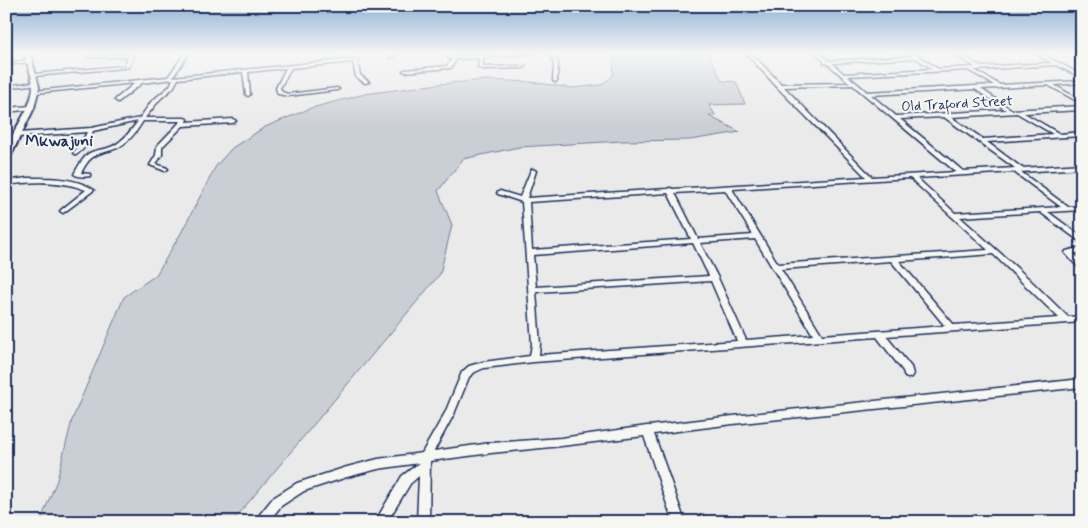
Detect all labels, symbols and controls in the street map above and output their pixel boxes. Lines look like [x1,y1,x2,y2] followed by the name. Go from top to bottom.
[901,92,1014,118] street label: Old Traford Street
[25,131,93,152] district label: Mkwajuni

